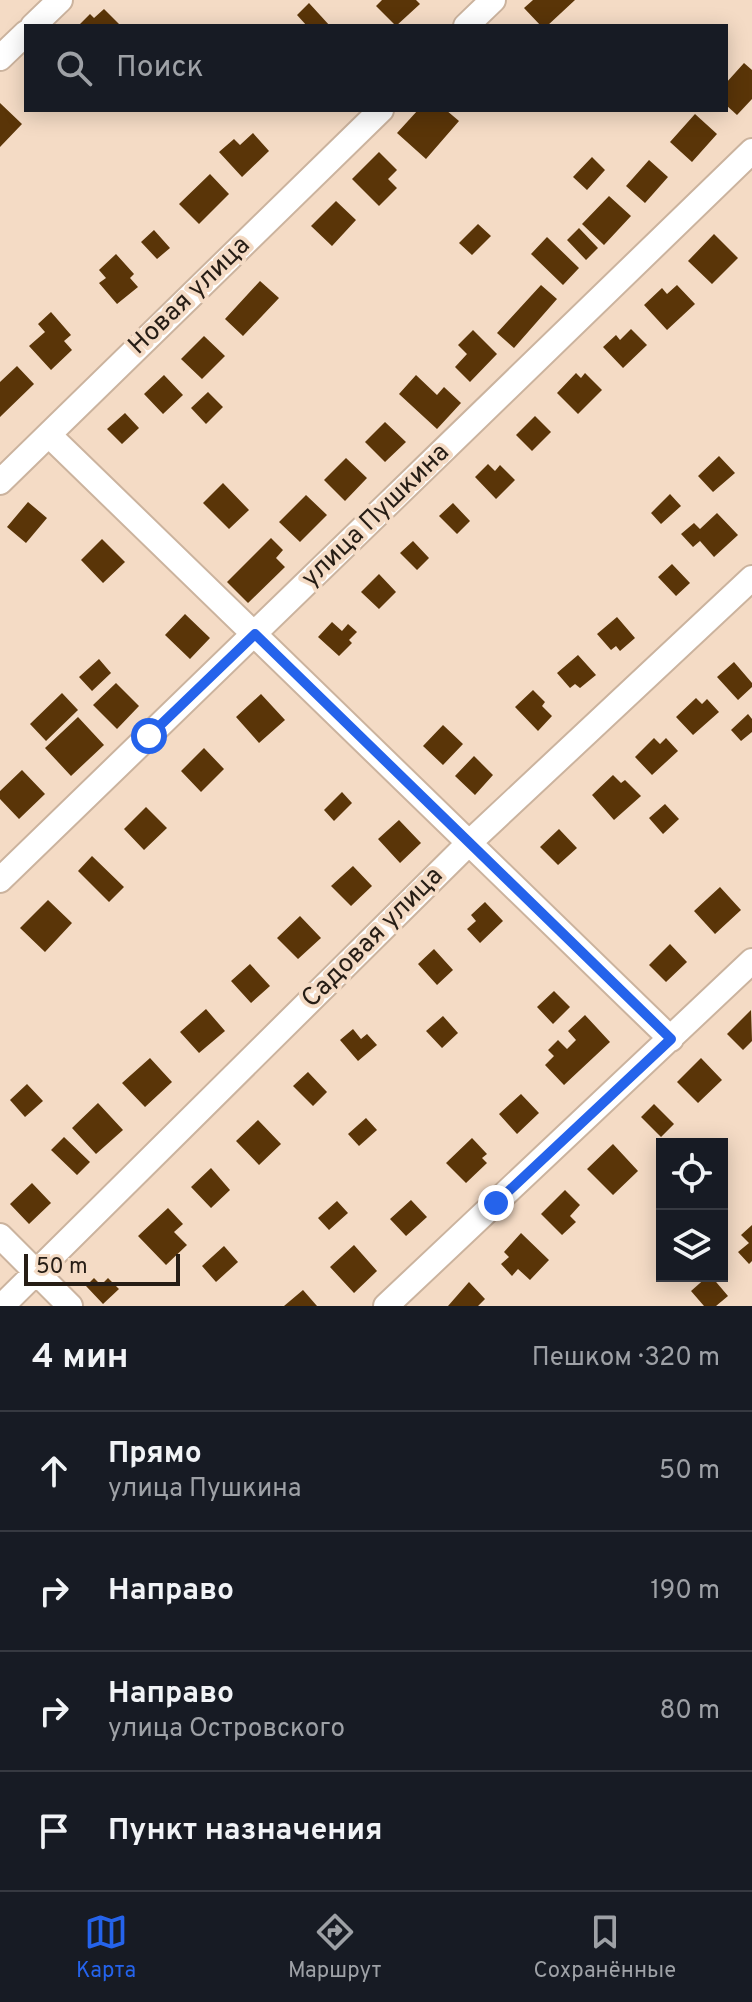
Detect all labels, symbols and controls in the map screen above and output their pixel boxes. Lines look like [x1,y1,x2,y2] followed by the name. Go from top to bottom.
[24,24,728,112] search box
[52,46,96,90] icon: search
[116,50,204,87] text: Поиск
[122,230,258,362] street label: Новая улица
[295,437,457,595] street label: улица Пушкина
[131,718,167,754] route start
[295,860,451,1016] street label: Садовая улица
[656,1138,728,1282] map controls
[656,1138,728,1210] button: locate
[478,1185,514,1221] route end
[656,1210,728,1282] button: layers
[24,1250,180,1286] scale bar
[36,1254,88,1281] text: 50 m
[32,1337,129,1380] text: 4 мин
[532,1342,720,1375] text: Пешком · 320 m
[108,1436,202,1473] text: Прямо
[32,1449,76,1493] icon: ahead
[659,1455,720,1488] text: 50 m
[108,1473,302,1506] text: улица Пушкина
[32,1569,76,1613] icon: right
[108,1573,234,1610] text: Направо
[650,1575,720,1608] text: 190 m
[108,1676,234,1713] text: Направо
[32,1689,76,1733] icon: right
[660,1695,720,1728] text: 80 m
[108,1713,345,1746] text: улица Островского
[32,1809,76,1853] icon: arrive
[108,1813,382,1850] text: Пункт назначения
[76,1910,136,1985] tab: Карта
[288,1910,382,1985] tab: Маршрут
[533,1910,676,1985] tab: Сохранённые

